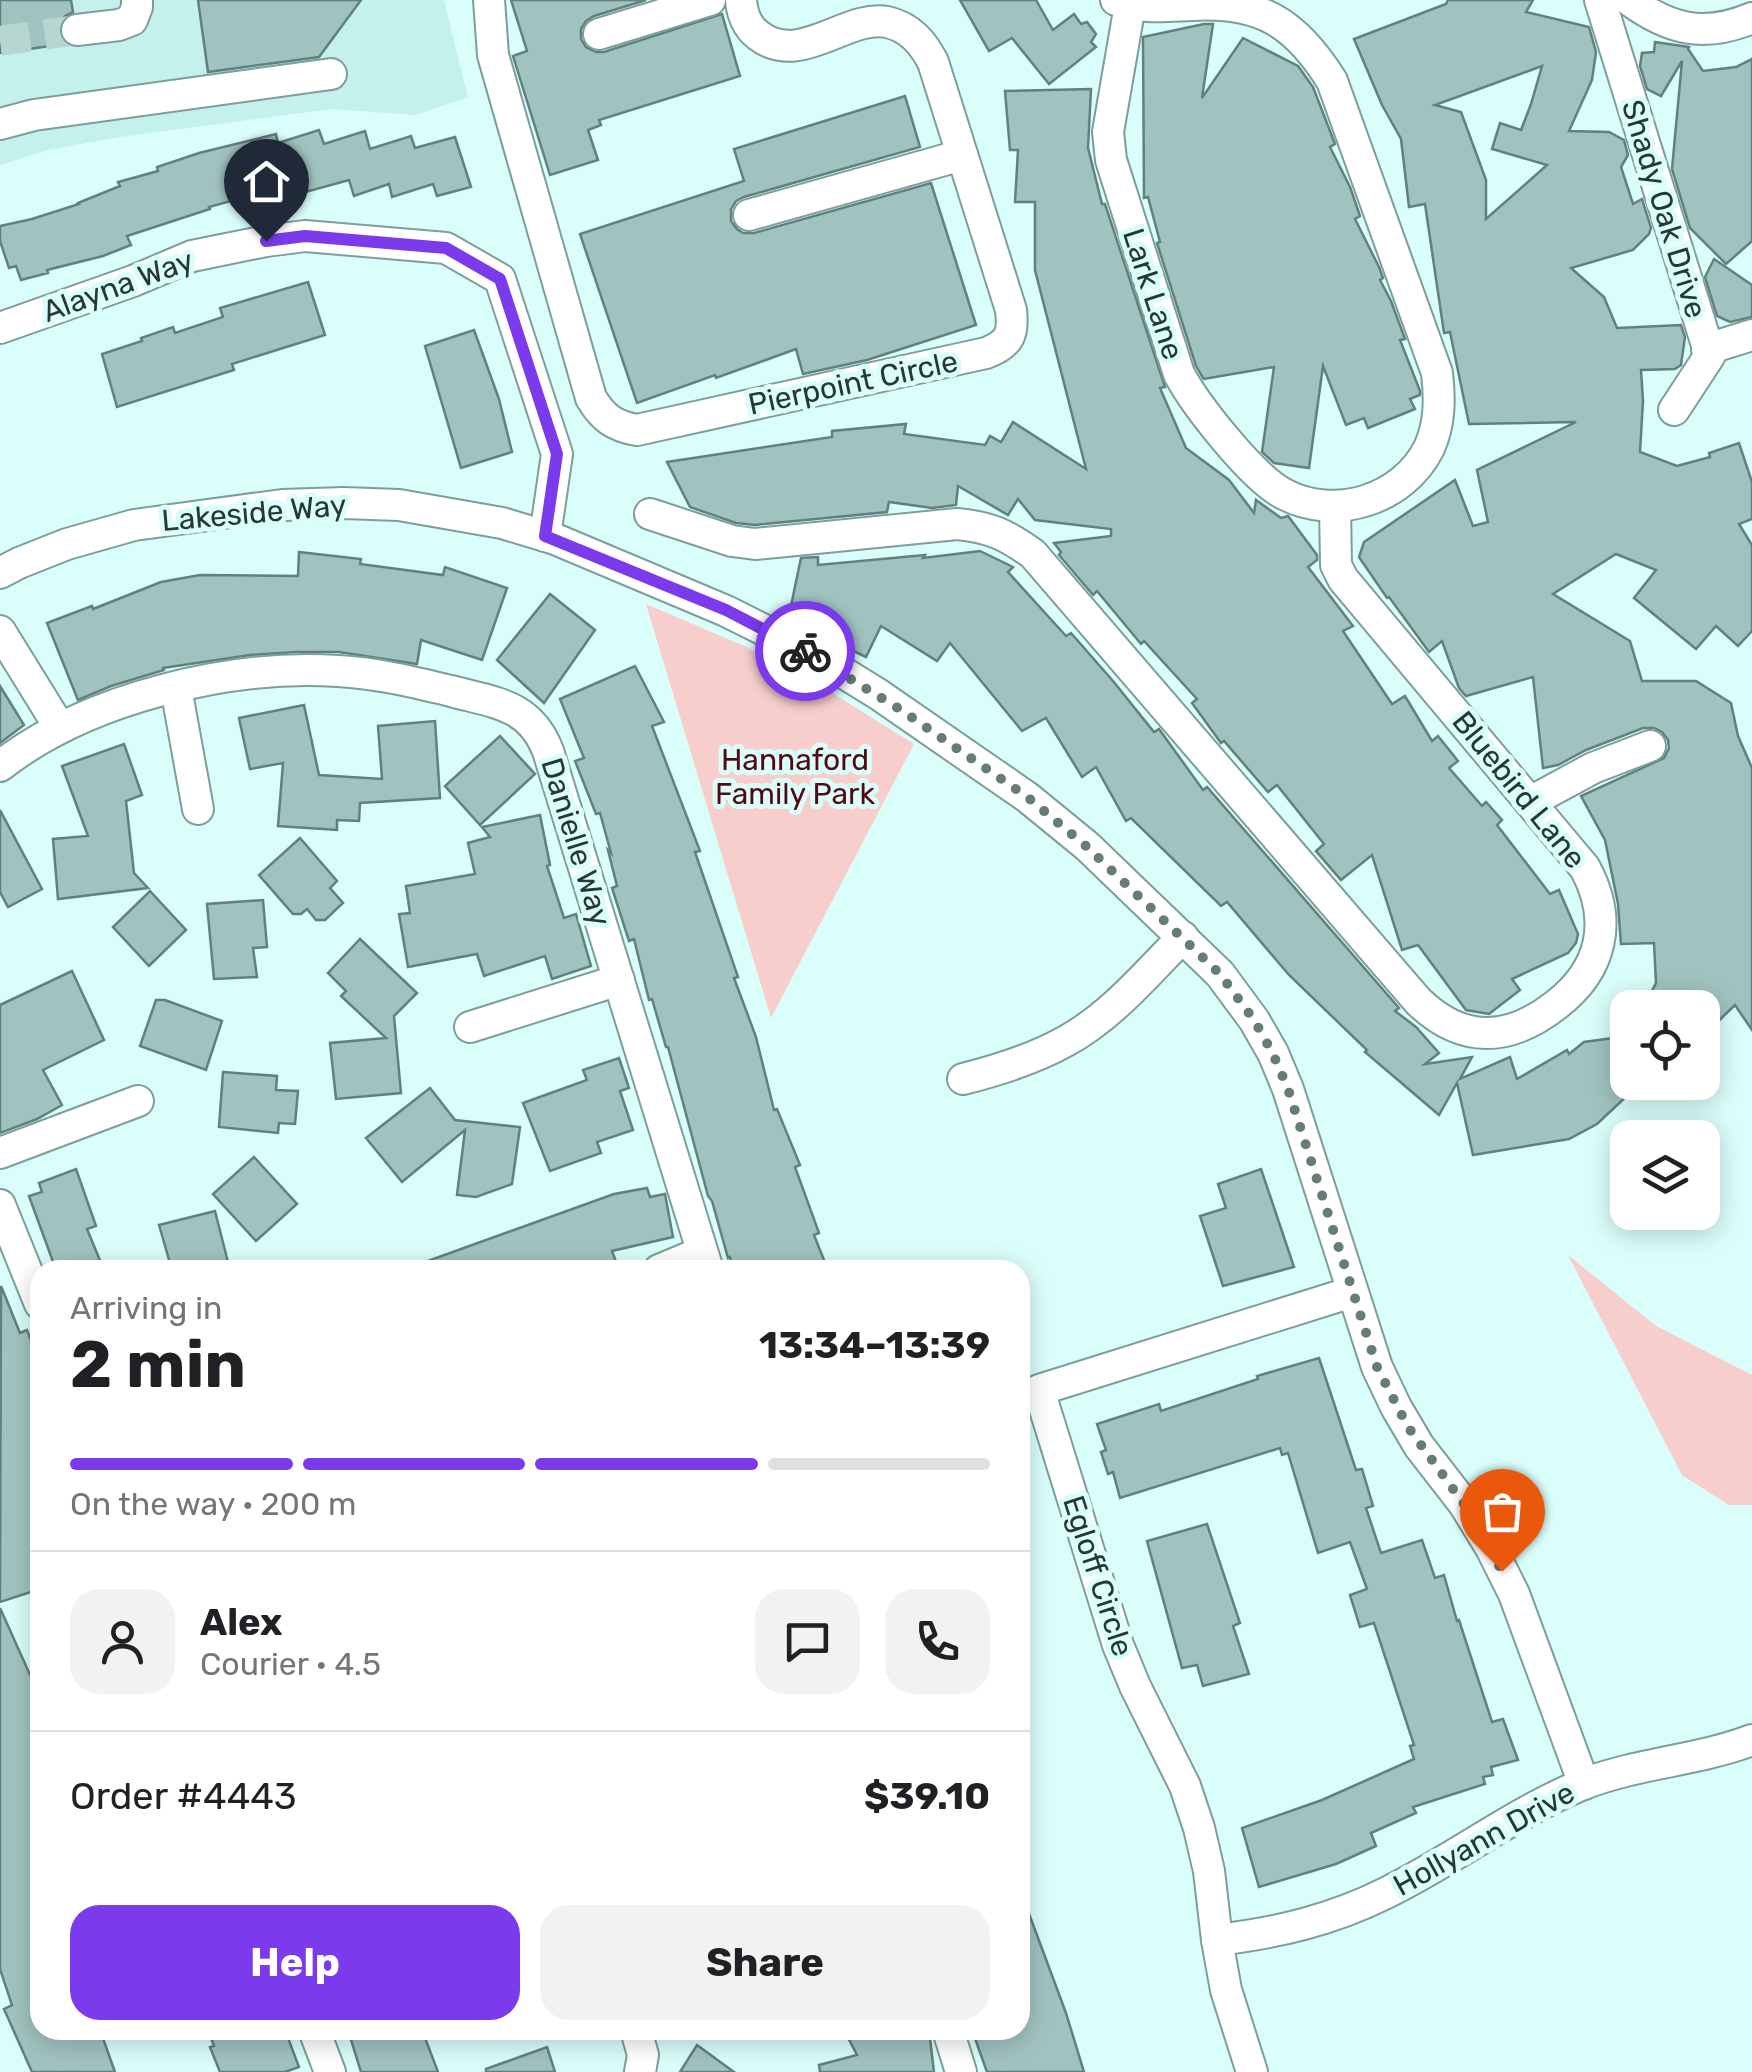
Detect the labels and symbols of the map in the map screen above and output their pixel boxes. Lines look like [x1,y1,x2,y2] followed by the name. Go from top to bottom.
[1614,96,1714,322] street label: Shady Oak Drive
[224,139,309,242] pin
[1115,224,1191,364] street label: Lark Lane
[38,242,198,330] street label: Alayna Way
[745,343,961,423] street label: Pierpoint Circle
[160,487,348,539] street label: Lakeside Way
[755,601,855,701] courier
[1445,704,1593,876] street label: Bluebird Lane
[715,742,876,812] park label: Hannaford Family Park
[533,754,619,930] street label: Danielle Way
[1460,1469,1545,1572] pin
[1055,1491,1141,1661] street label: Egloff Circle
[1387,1774,1581,1904] street label: Hollyann Drive

